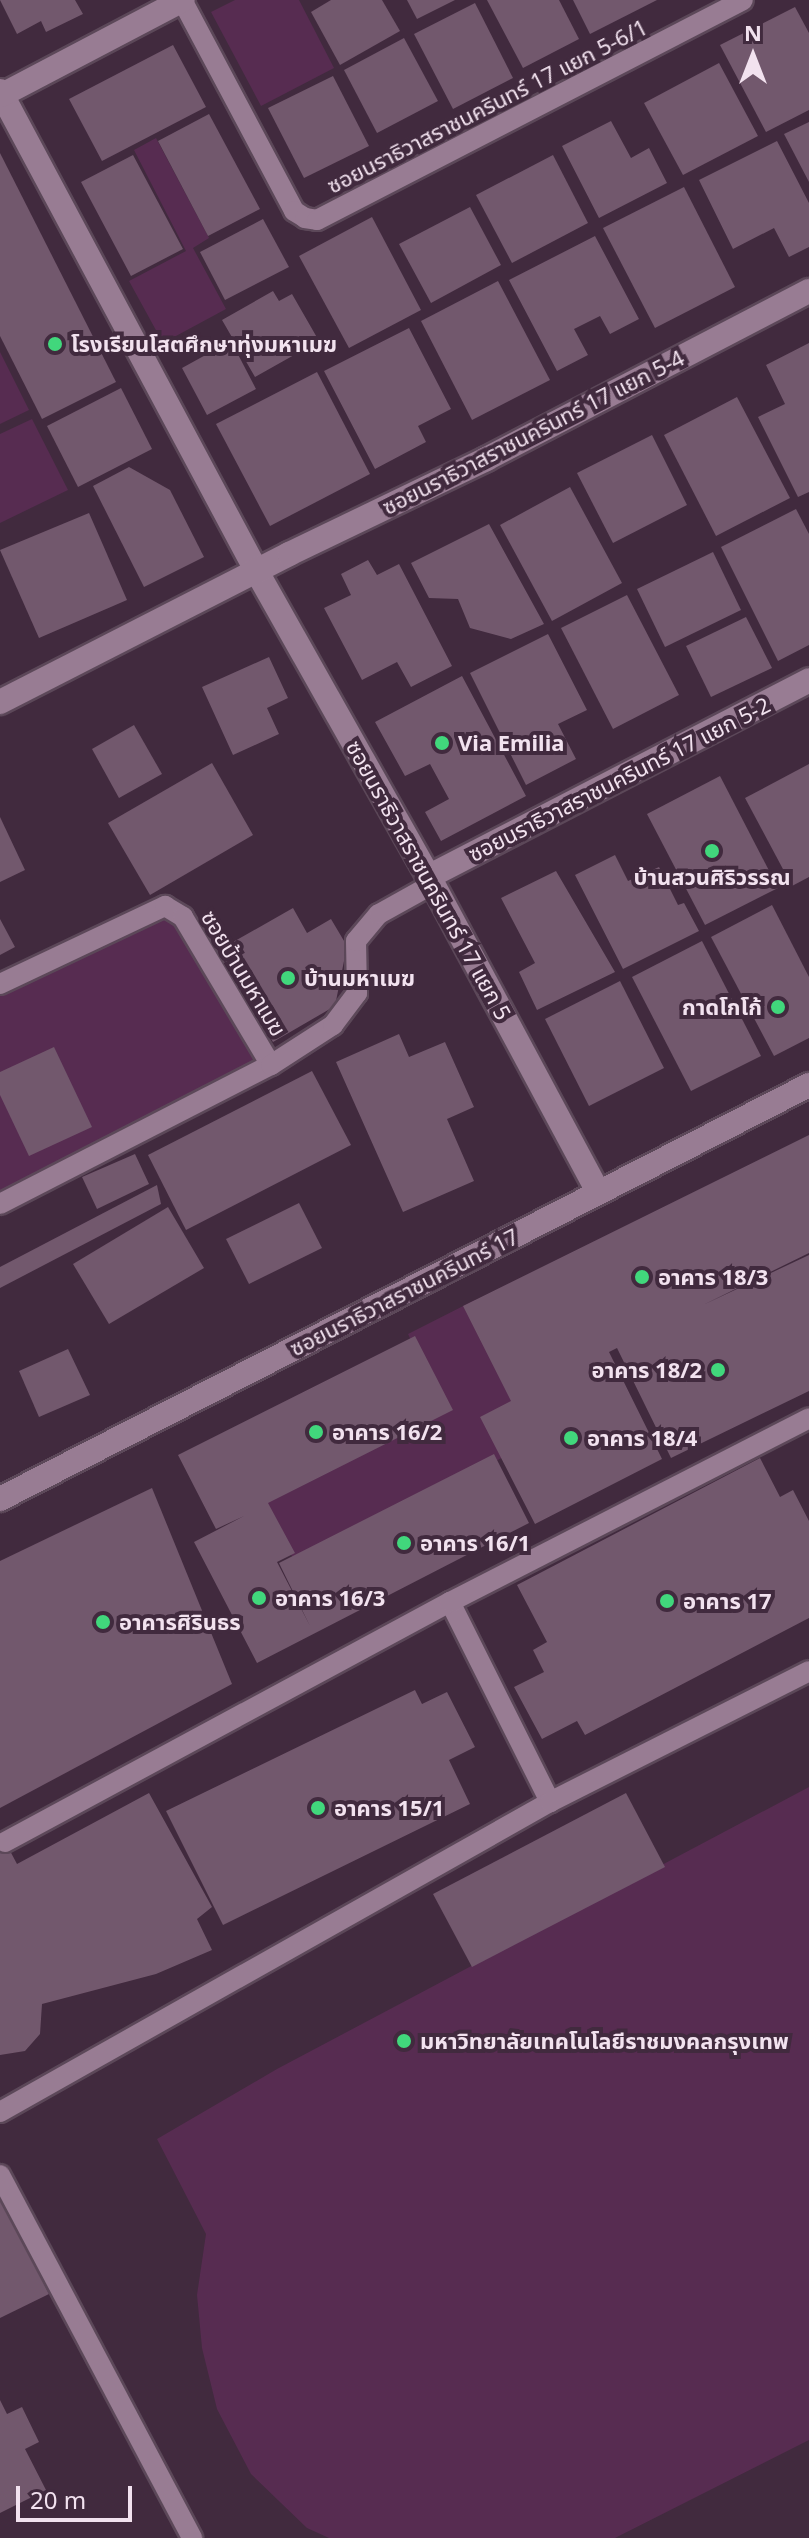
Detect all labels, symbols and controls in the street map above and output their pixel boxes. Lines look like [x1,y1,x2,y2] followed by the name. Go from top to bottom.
[322,13,652,199] street label: ซอยนราธิวาสราชนครินทร์ 17 แยก 5-6/1
[713,16,793,96] north arrow
[744,17,762,47] text: N
[71,331,337,357] place label: โรงเรียนโสตศึกษาทุ่งมหาเมฆ
[46,335,64,353] marker: โรงเรียนโสตศึกษาทุ่งมหาเมฆ
[378,344,688,520] street label: ซอยนราธิวาสราชนครินทร์ 17 แยก 5-4
[464,691,774,867] street label: ซอยนราธิวาสราชนครินทร์ 17 แยก 5-2
[458,730,564,756] place label: Via Emilia
[433,734,451,752] marker: Via Emilia
[341,736,517,1024] street label: ซอยนราธิวาสราชนครินทร์ 17 แยก 5
[703,842,721,860] marker: บ้านสวนศิริวรรณ
[633,864,791,890] place label: บ้านสวนศิริวรรณ
[196,905,292,1041] street label: ซอยบ้านมหาเมฆ
[304,965,415,991] place label: บ้านมหาเมฆ
[279,969,297,987] marker: บ้านมหาเมฆ
[682,994,762,1020] place label: กาดโกโก้
[769,998,787,1016] marker: กาดโกโก้
[285,1223,523,1361] street label: ซอยนราธิวาสราชนครินทร์ 17
[658,1264,768,1290] place label: อาคาร 18/3
[633,1268,651,1286] marker: อาคาร 18/3
[592,1357,702,1383] place label: อาคาร 18/2
[709,1361,727,1379] marker: อาคาร 18/2
[332,1419,442,1445] place label: อาคาร 16/2
[307,1423,325,1441] marker: อาคาร 16/2
[587,1425,697,1451] place label: อาคาร 18/4
[562,1429,580,1447] marker: อาคาร 18/4
[420,1530,530,1556] place label: อาคาร 16/1
[395,1534,413,1552] marker: อาคาร 16/1
[275,1585,385,1611] place label: อาคาร 16/3
[683,1588,772,1614] place label: อาคาร 17
[250,1589,268,1607] marker: อาคาร 16/3
[658,1592,676,1610] marker: อาคาร 17
[119,1609,241,1635] place label: อาคารศิรินธร
[94,1613,112,1631] marker: อาคารศิรินธร
[334,1795,444,1821] place label: อาคาร 15/1
[309,1799,327,1817] marker: อาคาร 15/1
[420,2028,789,2054] place label: มหาวิทยาลัยเทคโนโลยีราชมงคลกรุงเทพ
[395,2032,413,2050] marker: มหาวิทยาลัยเทคโนโลยีราชมงคลกรุงเทพ
[20,2470,136,2520] scale bar
[30,2483,86,2516] text: 20 m

